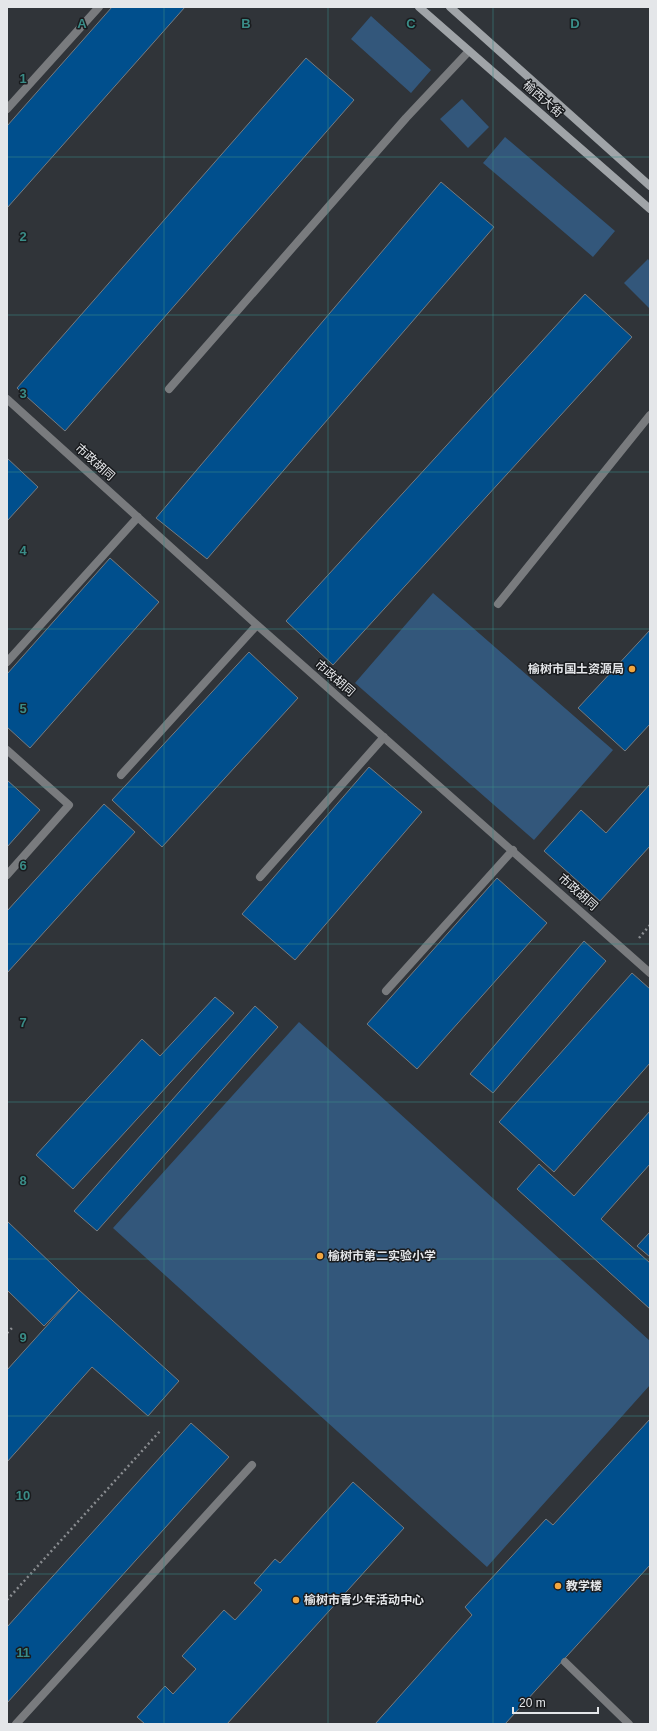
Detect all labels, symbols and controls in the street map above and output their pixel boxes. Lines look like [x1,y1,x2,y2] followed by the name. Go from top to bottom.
[77,16,87,31] text: A
[241,16,251,31] text: B
[406,16,416,31] text: C
[570,16,580,31] text: D
[19,71,27,86] text: 1
[520,78,566,120] street label: 榆西大街
[19,229,27,244] text: 2
[19,386,27,401] text: 3
[72,441,118,483] street label: 市政胡同
[19,543,27,558] text: 4
[312,657,358,699] street label: 市政胡同
[528,662,624,676] place label: 榆树市国土资源局
[627,664,637,674] marker: 榆树市国土资源局
[19,701,27,716] text: 5
[19,858,27,873] text: 6
[555,871,601,913] street label: 市政胡同
[19,1015,27,1030] text: 7
[19,1173,27,1188] text: 8
[328,1249,436,1263] place label: 榆树市第二实验小学
[315,1251,325,1261] marker: 榆树市第二实验小学
[19,1330,27,1345] text: 9
[16,1488,30,1503] text: 10
[566,1579,602,1593] place label: 教学楼
[553,1581,563,1591] marker: 教学楼
[304,1593,424,1607] place label: 榆树市青少年活动中心
[291,1595,301,1605] marker: 榆树市青少年活动中心
[16,1645,30,1660] text: 11
[513,1689,598,1715] scale bar
[519,1696,546,1710] text: 20 m

